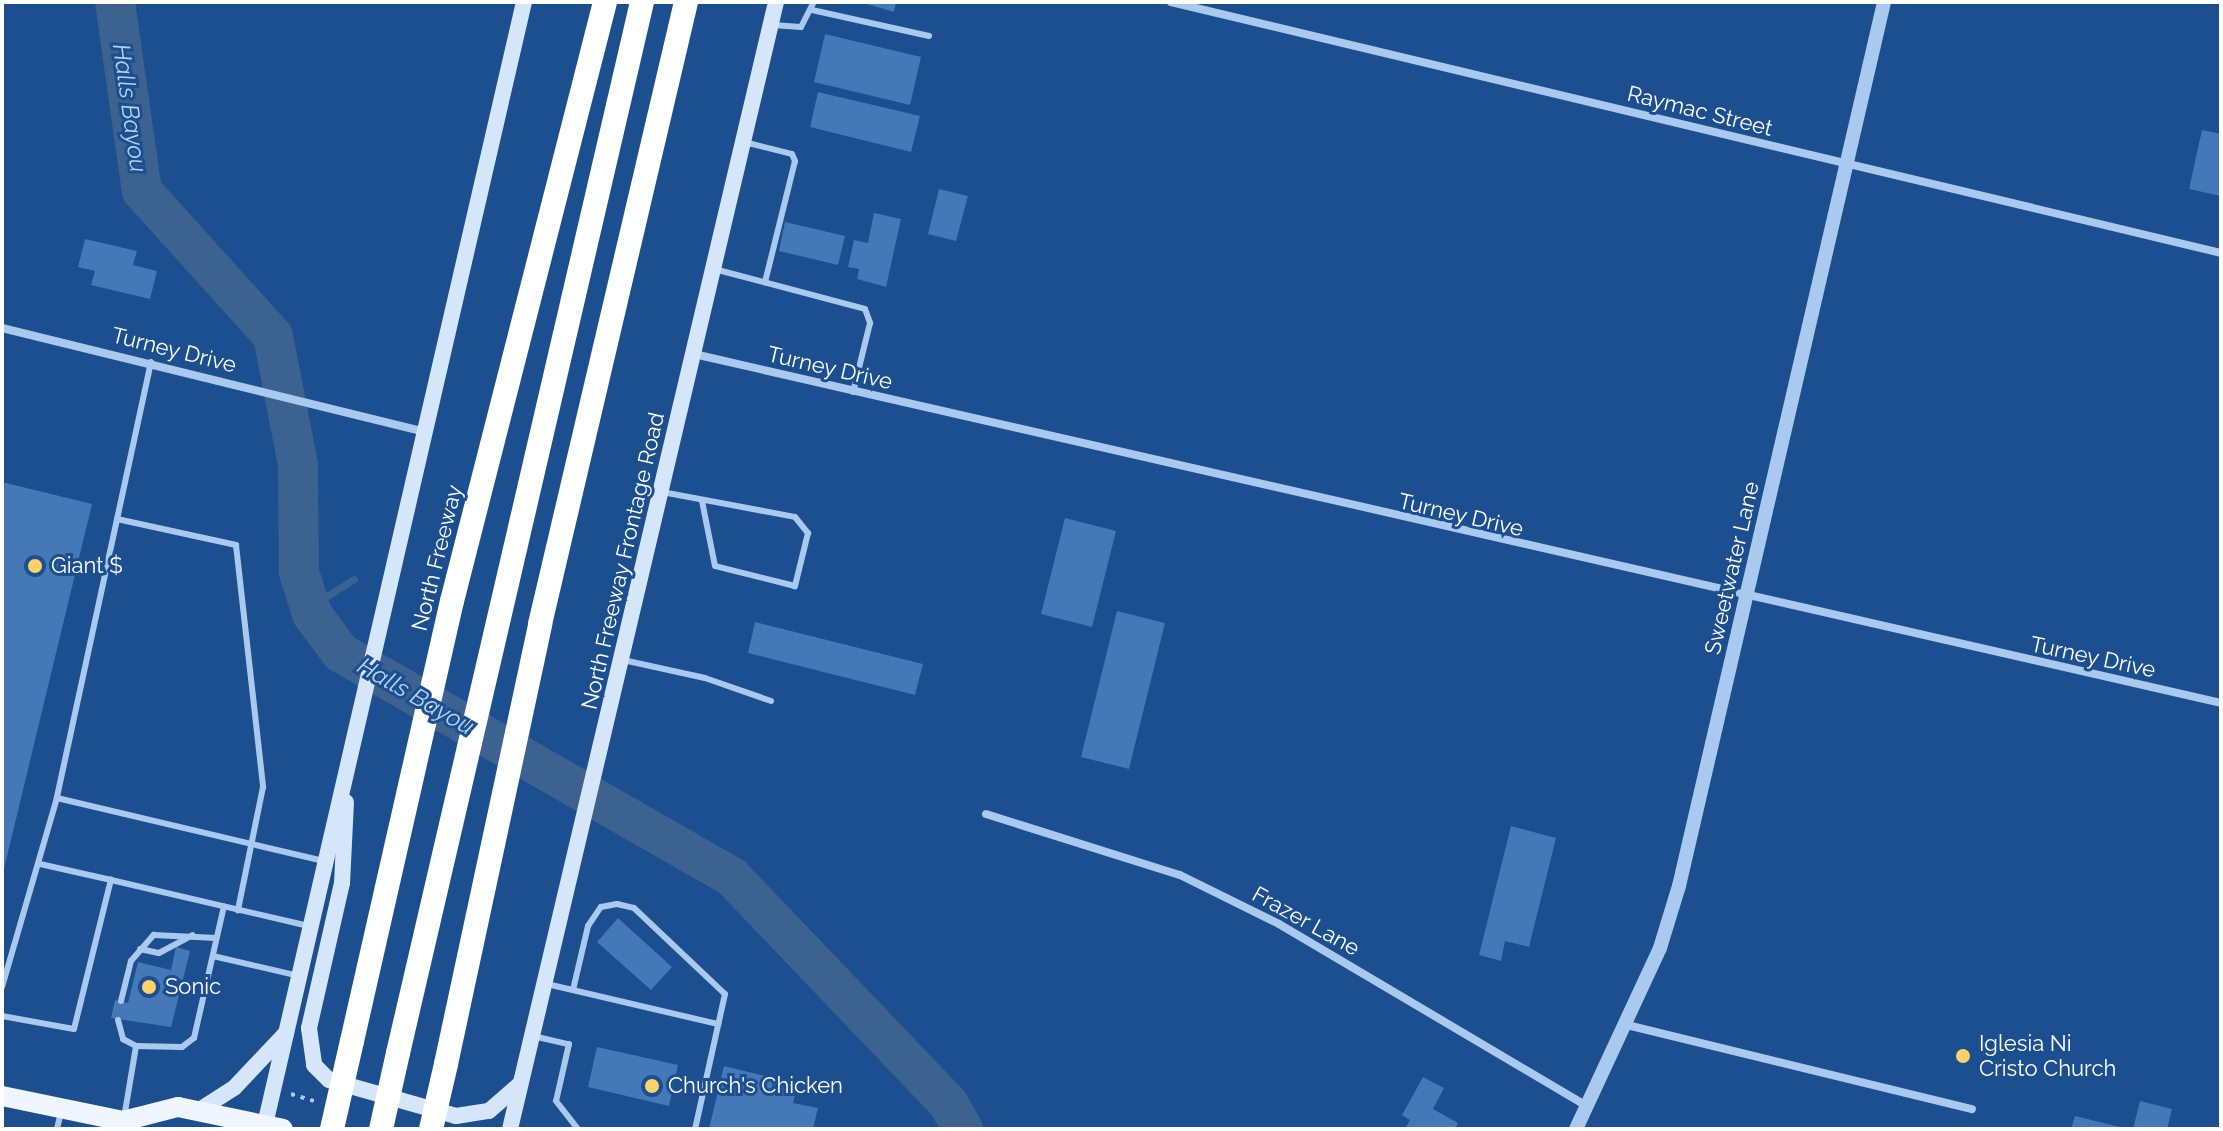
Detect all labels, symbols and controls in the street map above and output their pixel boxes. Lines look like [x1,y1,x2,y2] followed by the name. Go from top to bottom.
[107,42,153,174] water label: Halls Bayou
[1625,80,1775,142] street label: Raymac Street
[109,322,239,378] street label: Turney Drive
[765,341,895,395] street label: Turney Drive
[576,410,670,712] street label: North Freeway Frontage Road
[1699,479,1765,657] street label: Sweetwater Lane
[406,482,468,634] street label: North Freeway
[1396,488,1526,542] street label: Turney Drive
[51,553,123,579] place label: Giant $
[26,557,44,575] marker: Giant $
[2028,631,2158,683] street label: Turney Drive
[353,651,479,741] water label: Halls Bayou
[1247,881,1365,961] street label: Frazer Lane
[165,974,221,1000] place label: Sonic
[140,978,158,996] marker: Sonic
[1979,1030,2116,1082] place label: Iglesia Ni Cristo Church
[1954,1047,1972,1065] marker: Iglesia Ni Cristo Church
[668,1073,843,1099] place label: Church's Chicken
[643,1077,661,1095] marker: Church's Chicken

